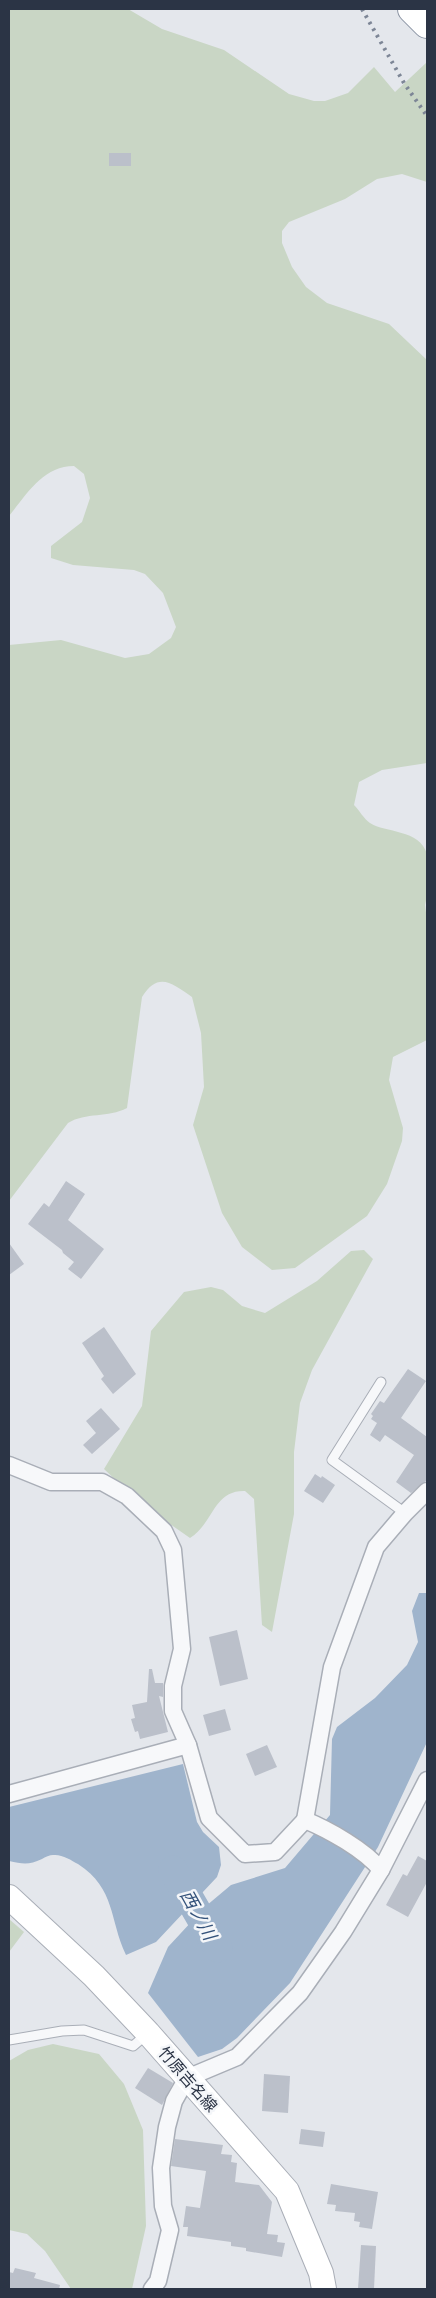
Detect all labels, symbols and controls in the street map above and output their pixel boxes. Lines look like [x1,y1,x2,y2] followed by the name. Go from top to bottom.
[176,1886,223,1945] water label: 西ノ川
[155,2042,222,2115] street label: 竹原吉名線

